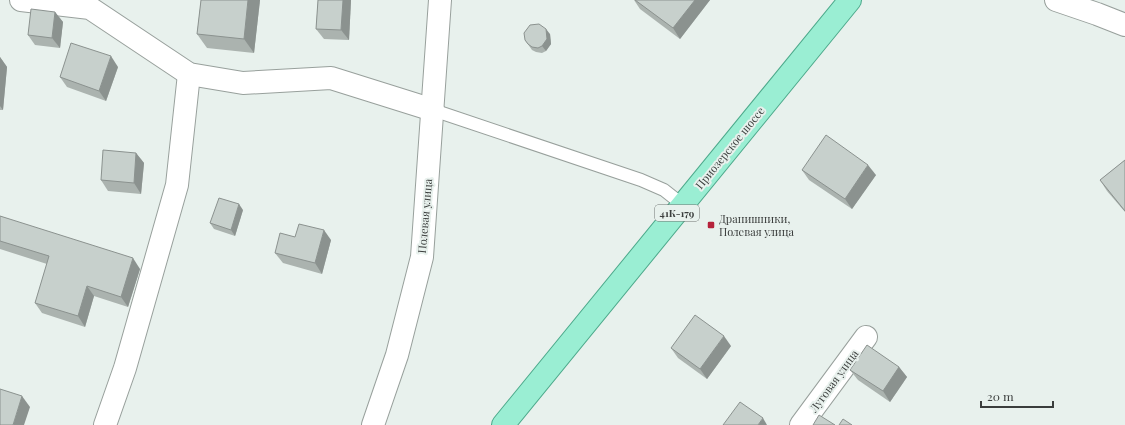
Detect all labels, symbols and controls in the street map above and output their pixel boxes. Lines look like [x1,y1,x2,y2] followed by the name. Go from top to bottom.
[692,103,768,192] street label: Приозерское шоссе
[414,177,435,254] street label: Полевая улица
[655,205,699,221] road number: 41К-179
[719,211,795,239] place label: Дранишники, Полевая улица
[706,220,716,230] marker: Дранишники, Полевая улица
[805,346,862,416] street label: Луговая улица
[981,383,1053,409] scale bar
[987,388,1014,404] text: 20 m

